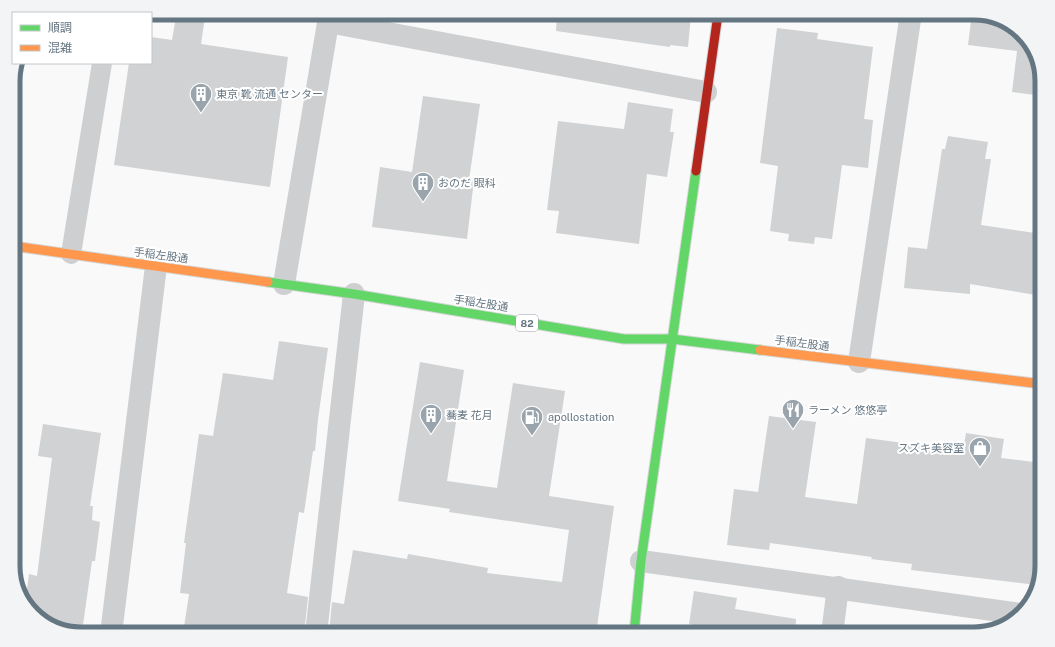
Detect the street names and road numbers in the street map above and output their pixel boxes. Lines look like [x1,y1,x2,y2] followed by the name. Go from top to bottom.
[133,245,189,265] street label: 手稲左股通
[453,293,509,313] street label: 手稲左股通
[516,315,538,331] road number: 82
[774,334,830,352] street label: 手稲左股通

